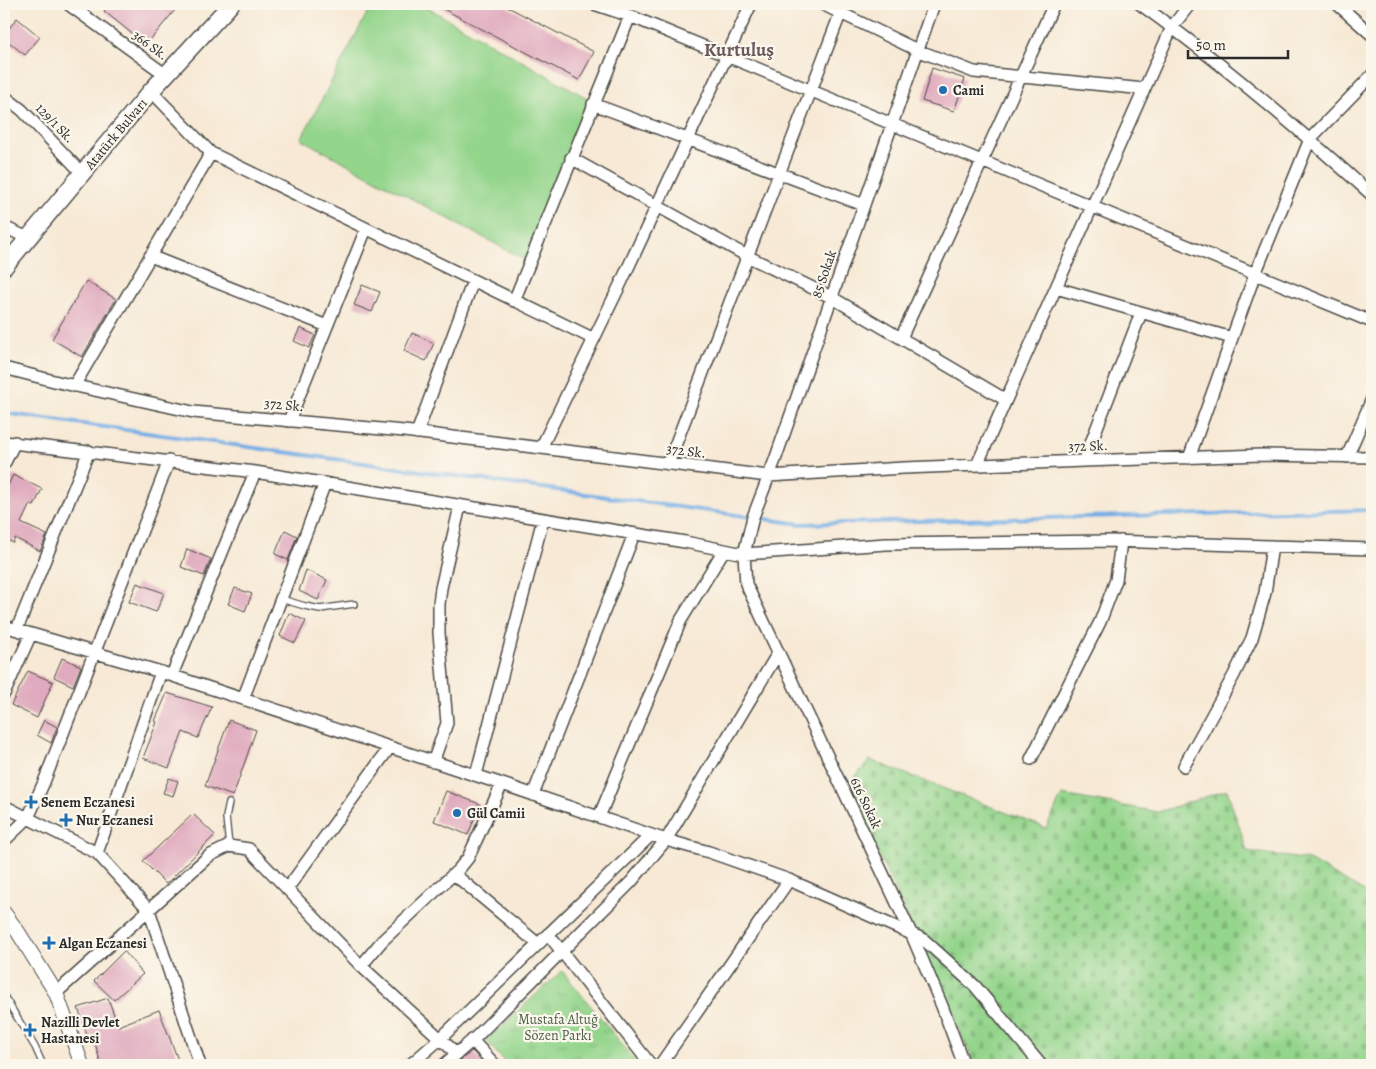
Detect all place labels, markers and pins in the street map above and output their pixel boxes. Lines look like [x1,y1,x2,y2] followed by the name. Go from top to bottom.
[953,81,984,100] place label: Cami
[937,84,949,96] marker: Cami
[41,793,135,812] place label: Senem Eczanesi
[25,796,37,808] marker: Senem Eczanesi
[467,804,525,823] place label: Gül Camii
[451,807,463,819] marker: Gül Camii
[76,811,153,830] place label: Nur Eczanesi
[60,814,72,826] marker: Nur Eczanesi
[58,934,147,953] place label: Algan Eczanesi
[43,937,55,949] marker: Algan Eczanesi
[41,1013,120,1048] place label: Nazilli Devlet Hastanesi
[23,1023,37,1037] marker: Nazilli Devlet Hastanesi

